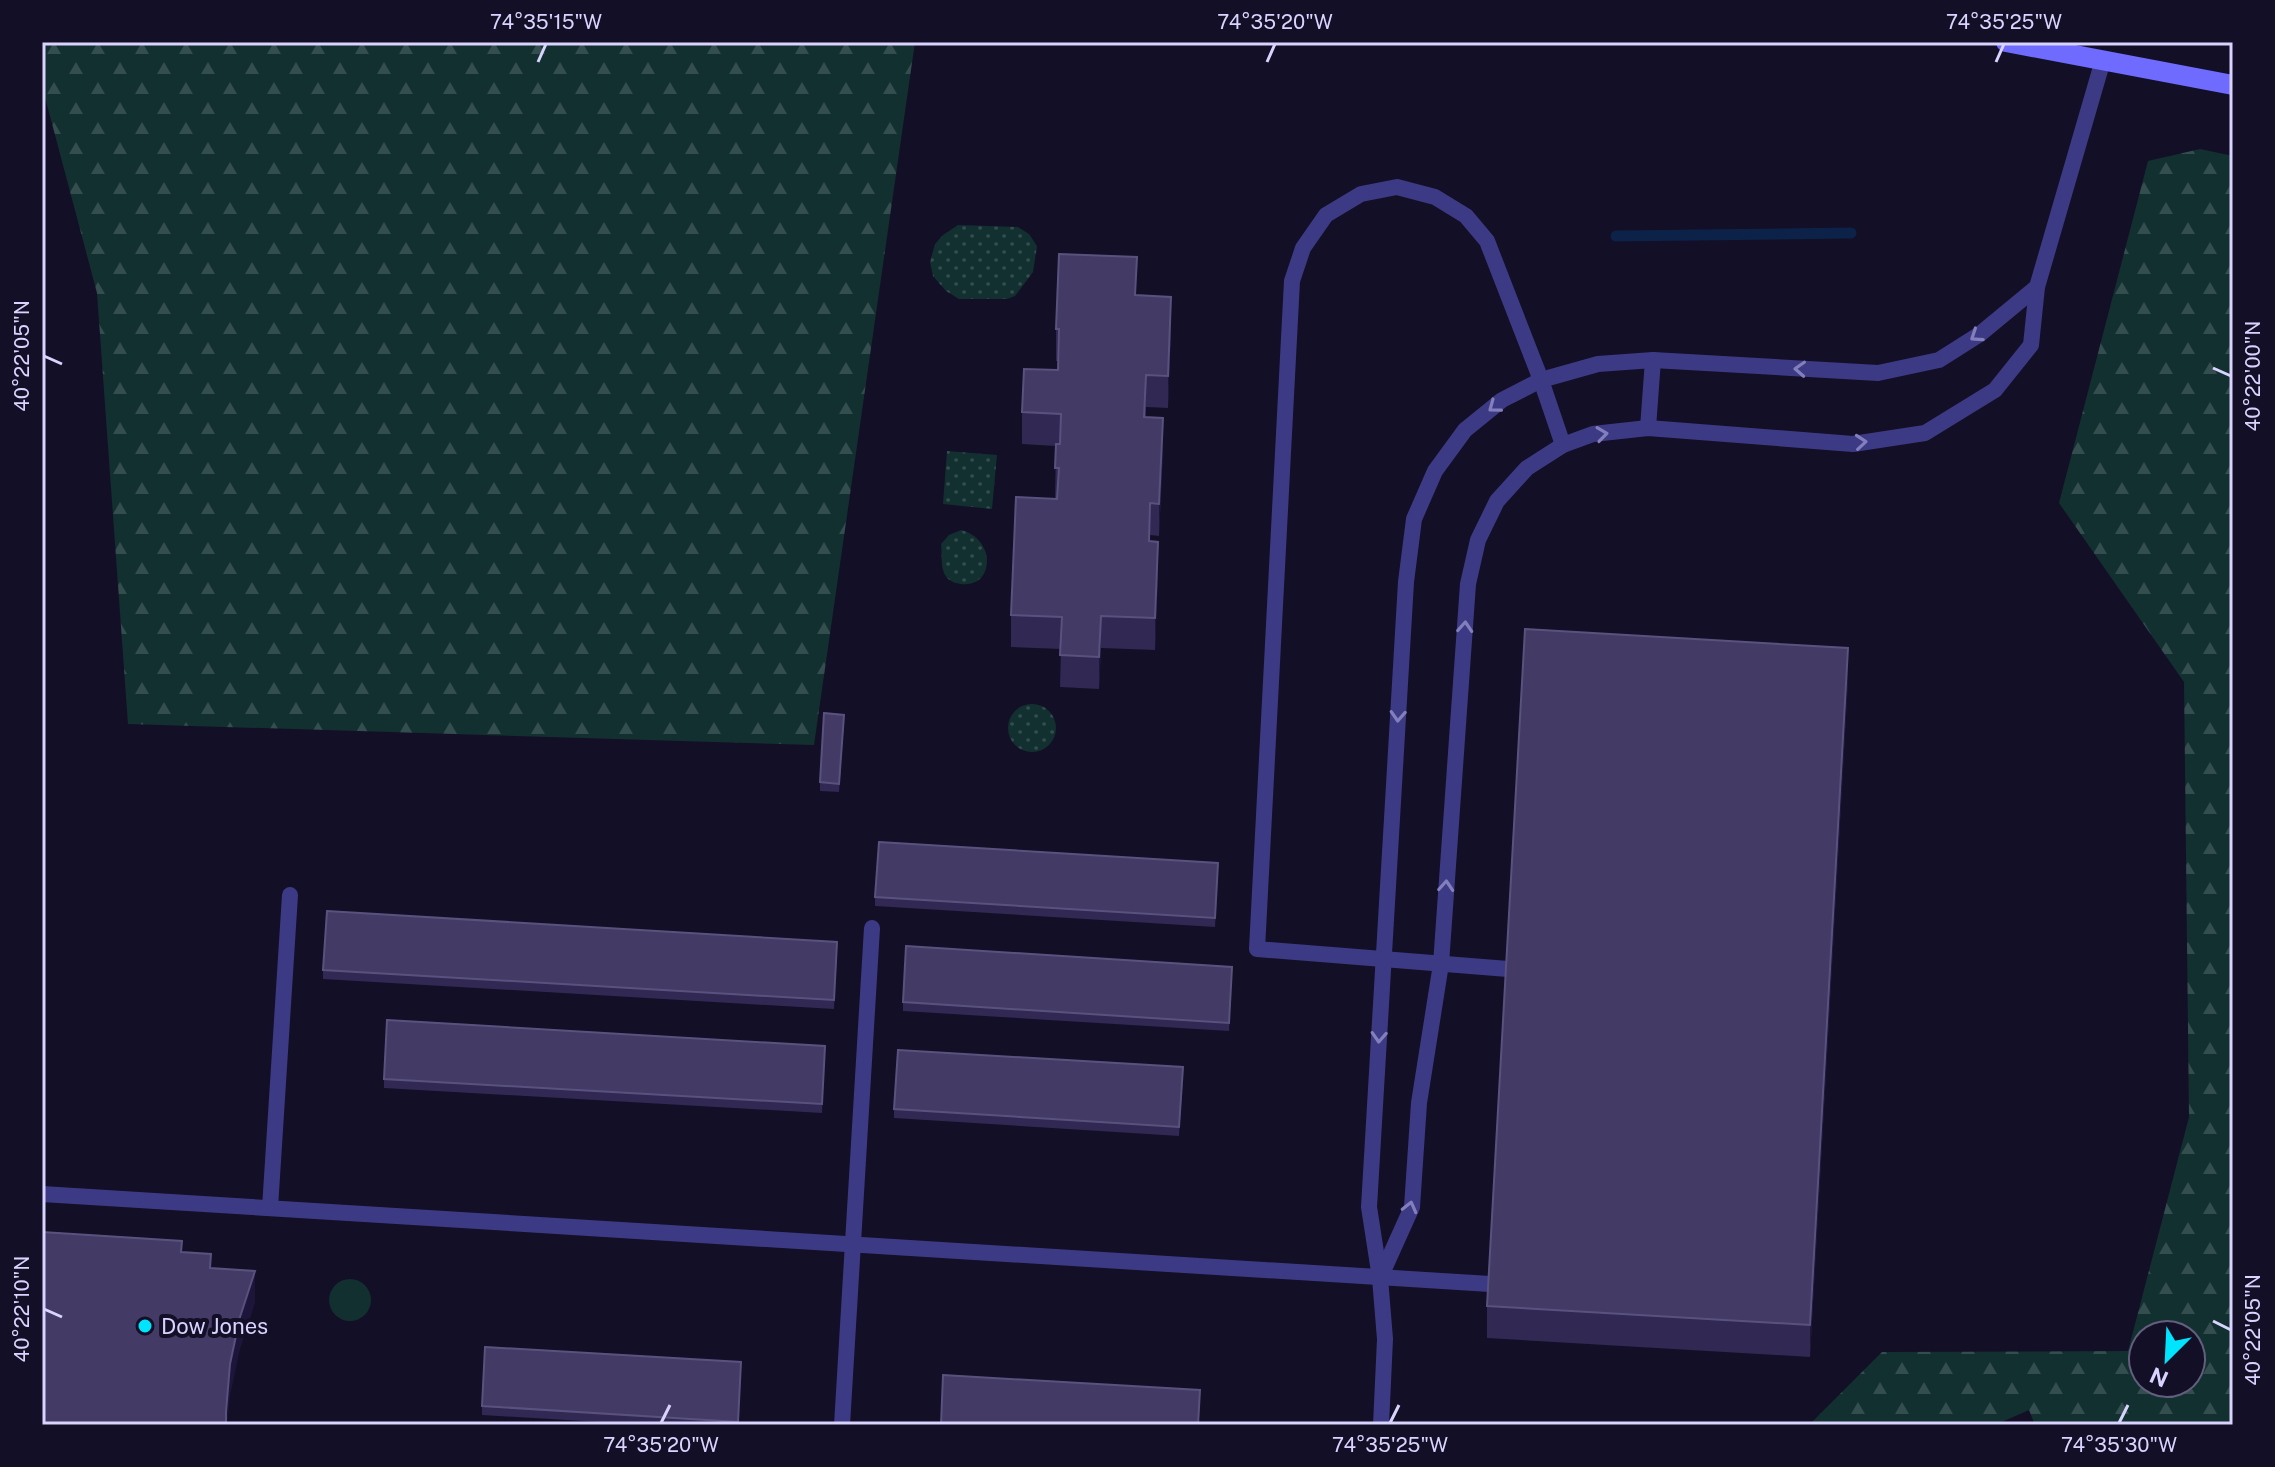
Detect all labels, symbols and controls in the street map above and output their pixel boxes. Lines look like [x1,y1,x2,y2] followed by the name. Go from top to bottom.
[490,10,602,34] text: 74°35'15"W
[1217,10,1333,34] text: 74°35'20"W
[1946,10,2062,34] text: 74°35'25"W
[10,300,34,412] text: 40°22'05"N
[2241,321,2265,431] text: 40°22'00"N
[1970,326,1984,341] one-way arrow
[1794,361,1807,378] one-way arrow
[1489,397,1503,411] one-way arrow
[1595,426,1609,443] one-way arrow
[1855,434,1868,451] one-way arrow
[1456,620,1473,633] one-way arrow
[1390,710,1407,723] one-way arrow
[1437,879,1454,892] one-way arrow
[1371,1031,1388,1044] one-way arrow
[1400,1200,1417,1214] one-way arrow
[10,1256,34,1362] text: 40°22'10"N
[2241,1274,2265,1386] text: 40°22'05"N
[161,1313,268,1339] place label: Dow Jones
[136,1317,154,1335] marker: Dow Jones
[2127,1319,2207,1399] north arrow
[2146,1362,2172,1393] text: N
[603,1433,719,1457] text: 74°35'20"W
[1332,1433,1448,1457] text: 74°35'25"W
[2061,1433,2177,1457] text: 74°35'30"W

